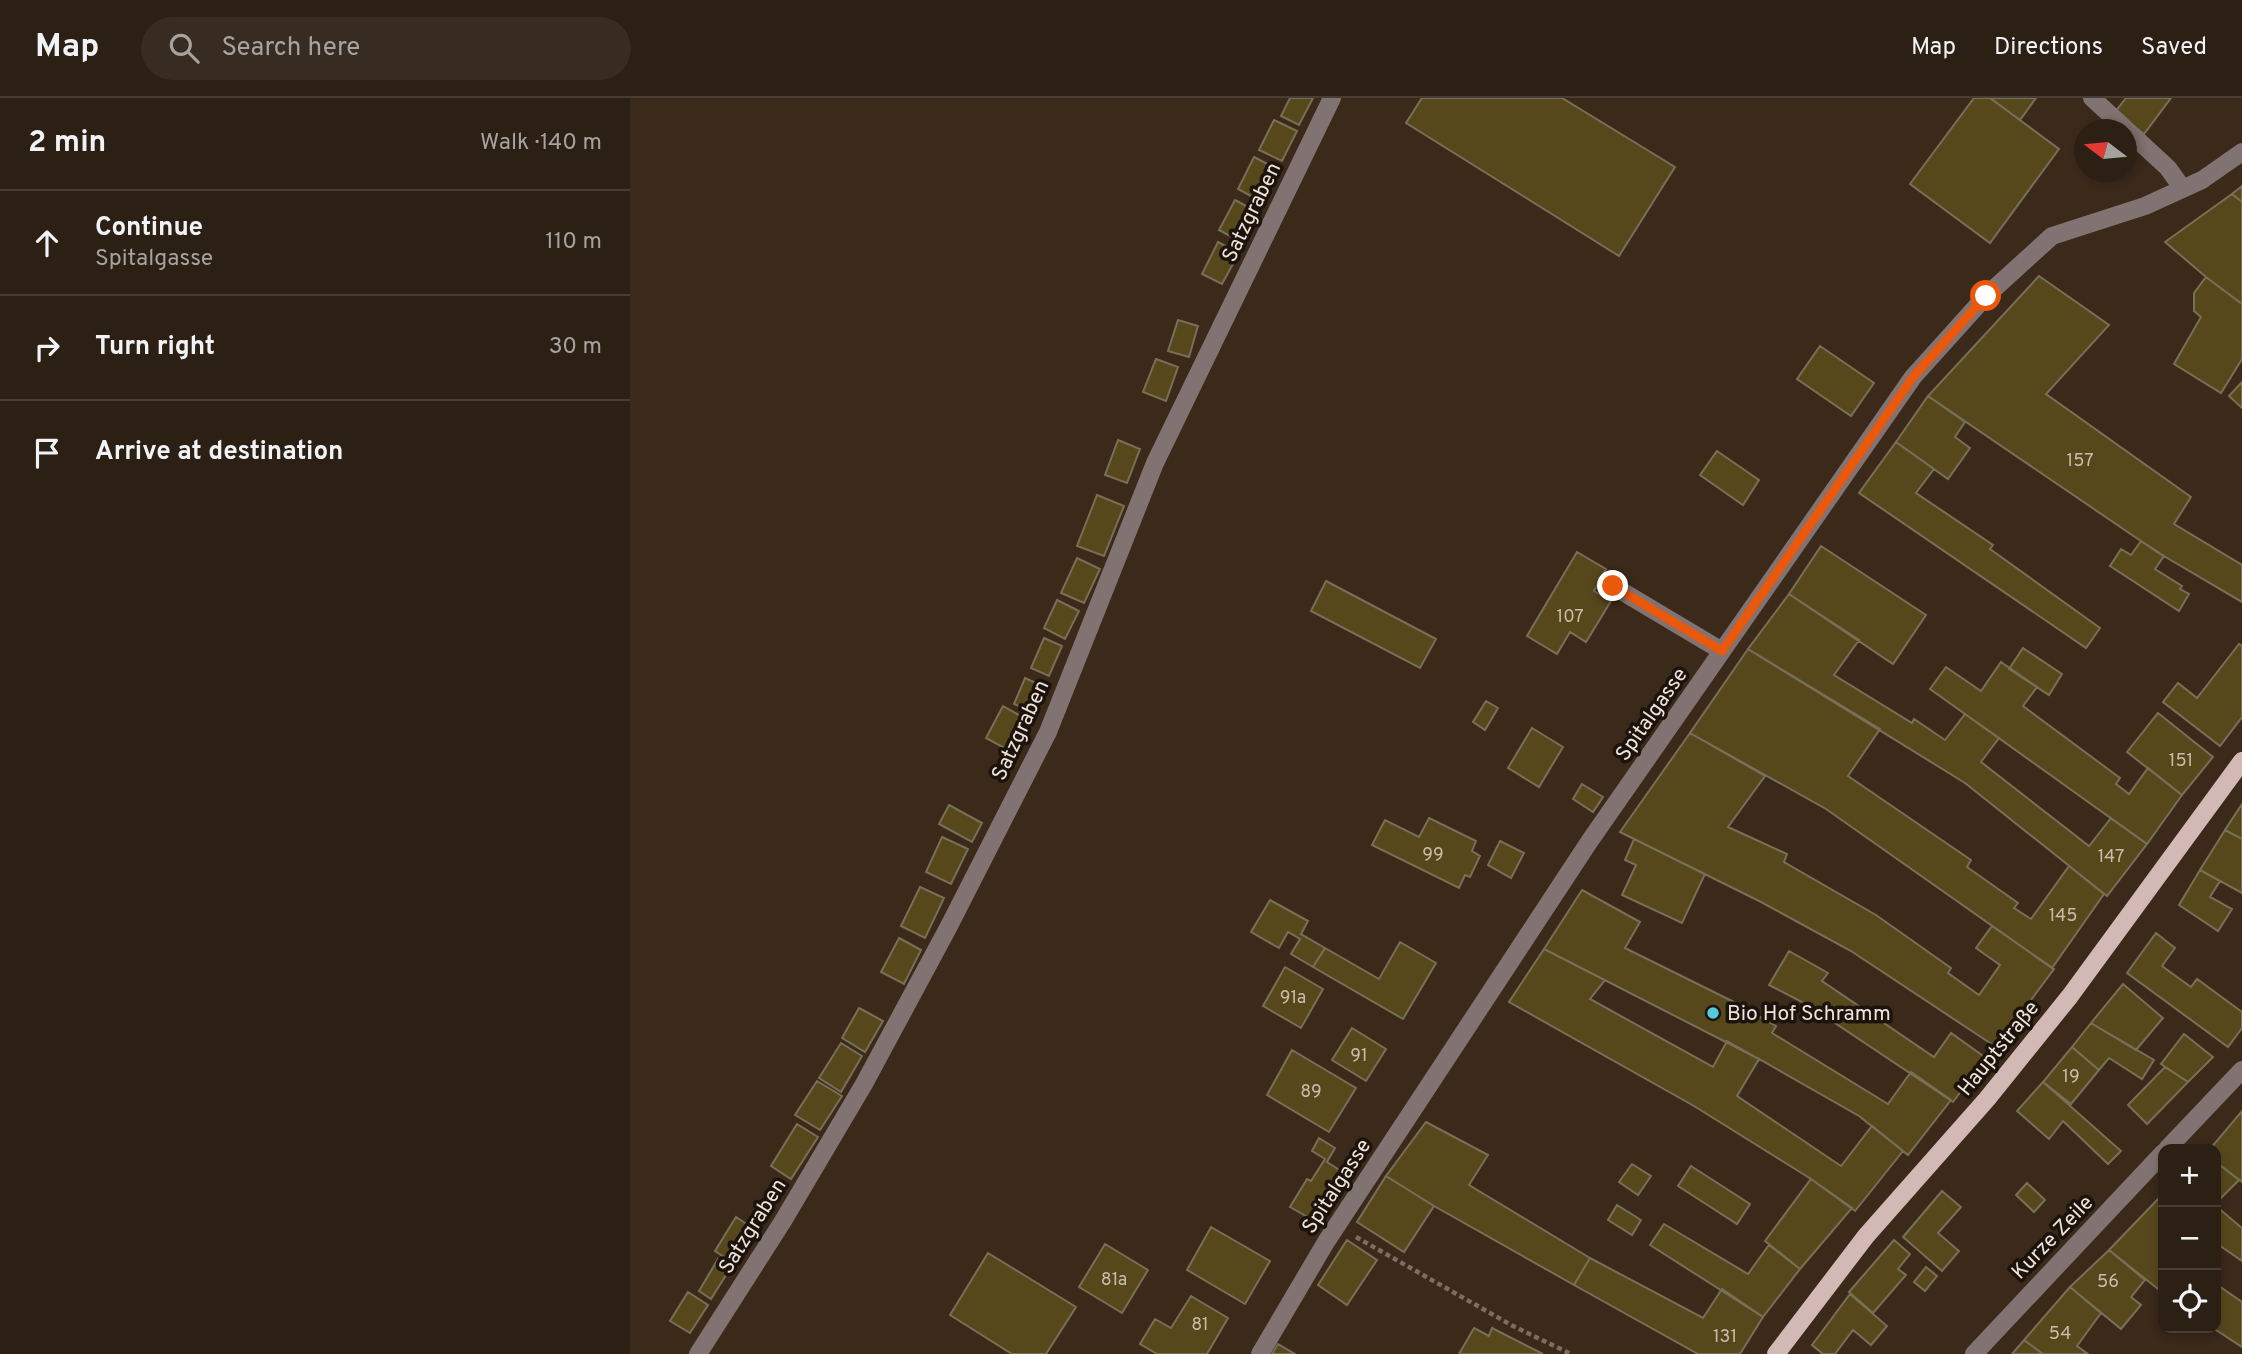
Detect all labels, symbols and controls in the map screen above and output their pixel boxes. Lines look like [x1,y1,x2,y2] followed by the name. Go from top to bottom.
[141,17,631,80] search box
[35,27,99,69] text: Map
[165,29,203,67] icon: search
[221,32,360,65] text: Search here
[1911,33,1956,63] text: Map
[1994,33,2103,63] text: Directions
[2141,33,2207,63] text: Saved
[2074,119,2137,182] north arrow
[28,125,106,162] text: 2 min
[480,129,602,158] text: Walk · 140 m
[1217,158,1288,267] street label: Satzgraben
[95,212,203,245] text: Continue
[28,224,66,262] icon: ahead
[545,228,602,257] text: 110 m
[95,245,213,274] text: Spitalgasse
[1970,280,2001,311] route start
[28,329,66,367] icon: right
[95,331,215,364] text: Turn right
[549,333,602,362] text: 30 m
[28,434,66,472] icon: arrive
[95,436,343,469] text: Arrive at destination
[2066,450,2094,473] house number: 157
[1597,570,1628,601] route end
[1556,606,1584,629] house number: 107
[1610,663,1694,767] street label: Spitalgasse
[986,676,1056,785] street label: Satzgraben
[2169,750,2193,773] house number: 151
[1422,844,1444,867] house number: 99
[2098,846,2124,869] house number: 147
[2049,905,2077,928] house number: 145
[1280,987,1306,1010] house number: 91a
[1953,996,2046,1102] street label: Hauptstraße
[1727,1001,1891,1028] place label: Bio Hof Schramm
[1705,1005,1721,1021] marker: Bio Hof Schramm
[1350,1045,1368,1068] house number: 91
[2062,1066,2080,1089] house number: 19
[1300,1081,1322,1104] house number: 89
[1297,1134,1378,1239] street label: Spitalgasse
[2158,1144,2221,1333] map controls
[2158,1144,2221,1207] button: +
[713,1174,793,1280] street label: Satzgraben
[2006,1190,2100,1286] street label: Kurze Zeile
[2158,1207,2221,1270] button: −
[1101,1269,1127,1292] house number: 81a
[2158,1270,2221,1333] button: locate
[2097,1271,2119,1294] house number: 56
[1191,1314,1209,1337] house number: 81
[2049,1323,2071,1346] house number: 54
[1713,1326,1737,1349] house number: 131

